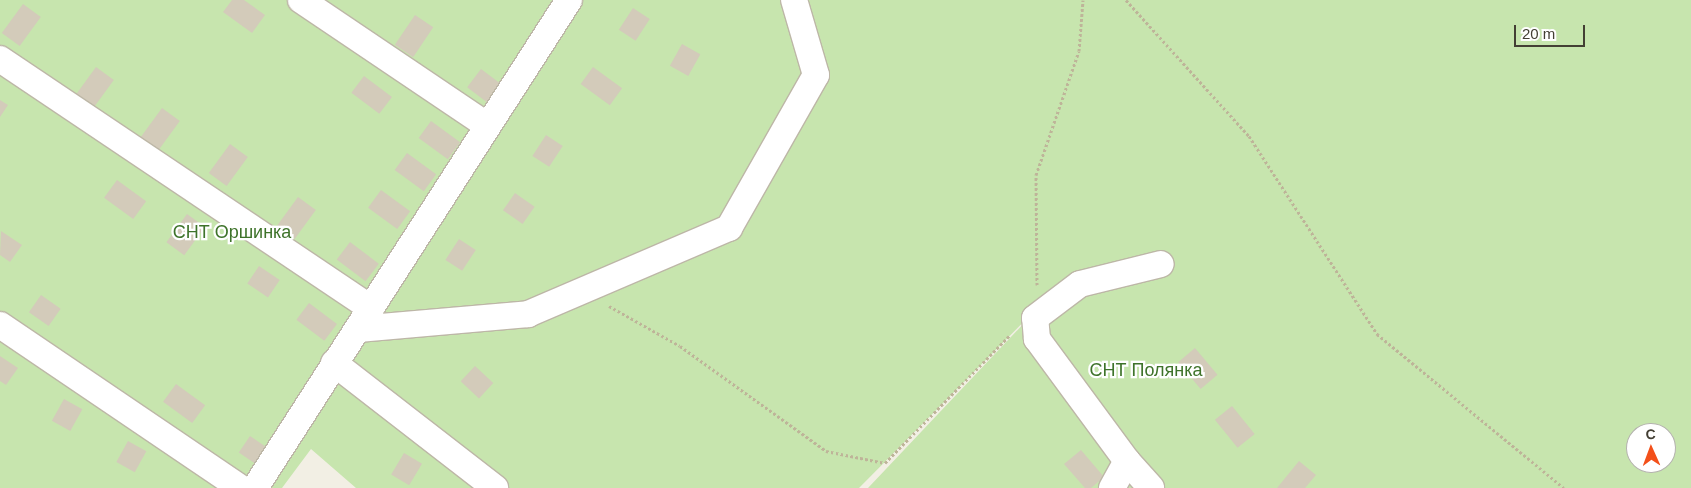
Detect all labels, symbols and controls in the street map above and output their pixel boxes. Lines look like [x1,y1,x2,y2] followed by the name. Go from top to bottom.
[1516,15,1587,47] scale bar
[1522,25,1555,42] text: 20 m
[173,221,291,243] park label: СНТ Оршинка
[1089,359,1203,381] park label: СНТ Полянка
[1626,423,1676,473] north arrow
[1645,426,1656,442] text: С

